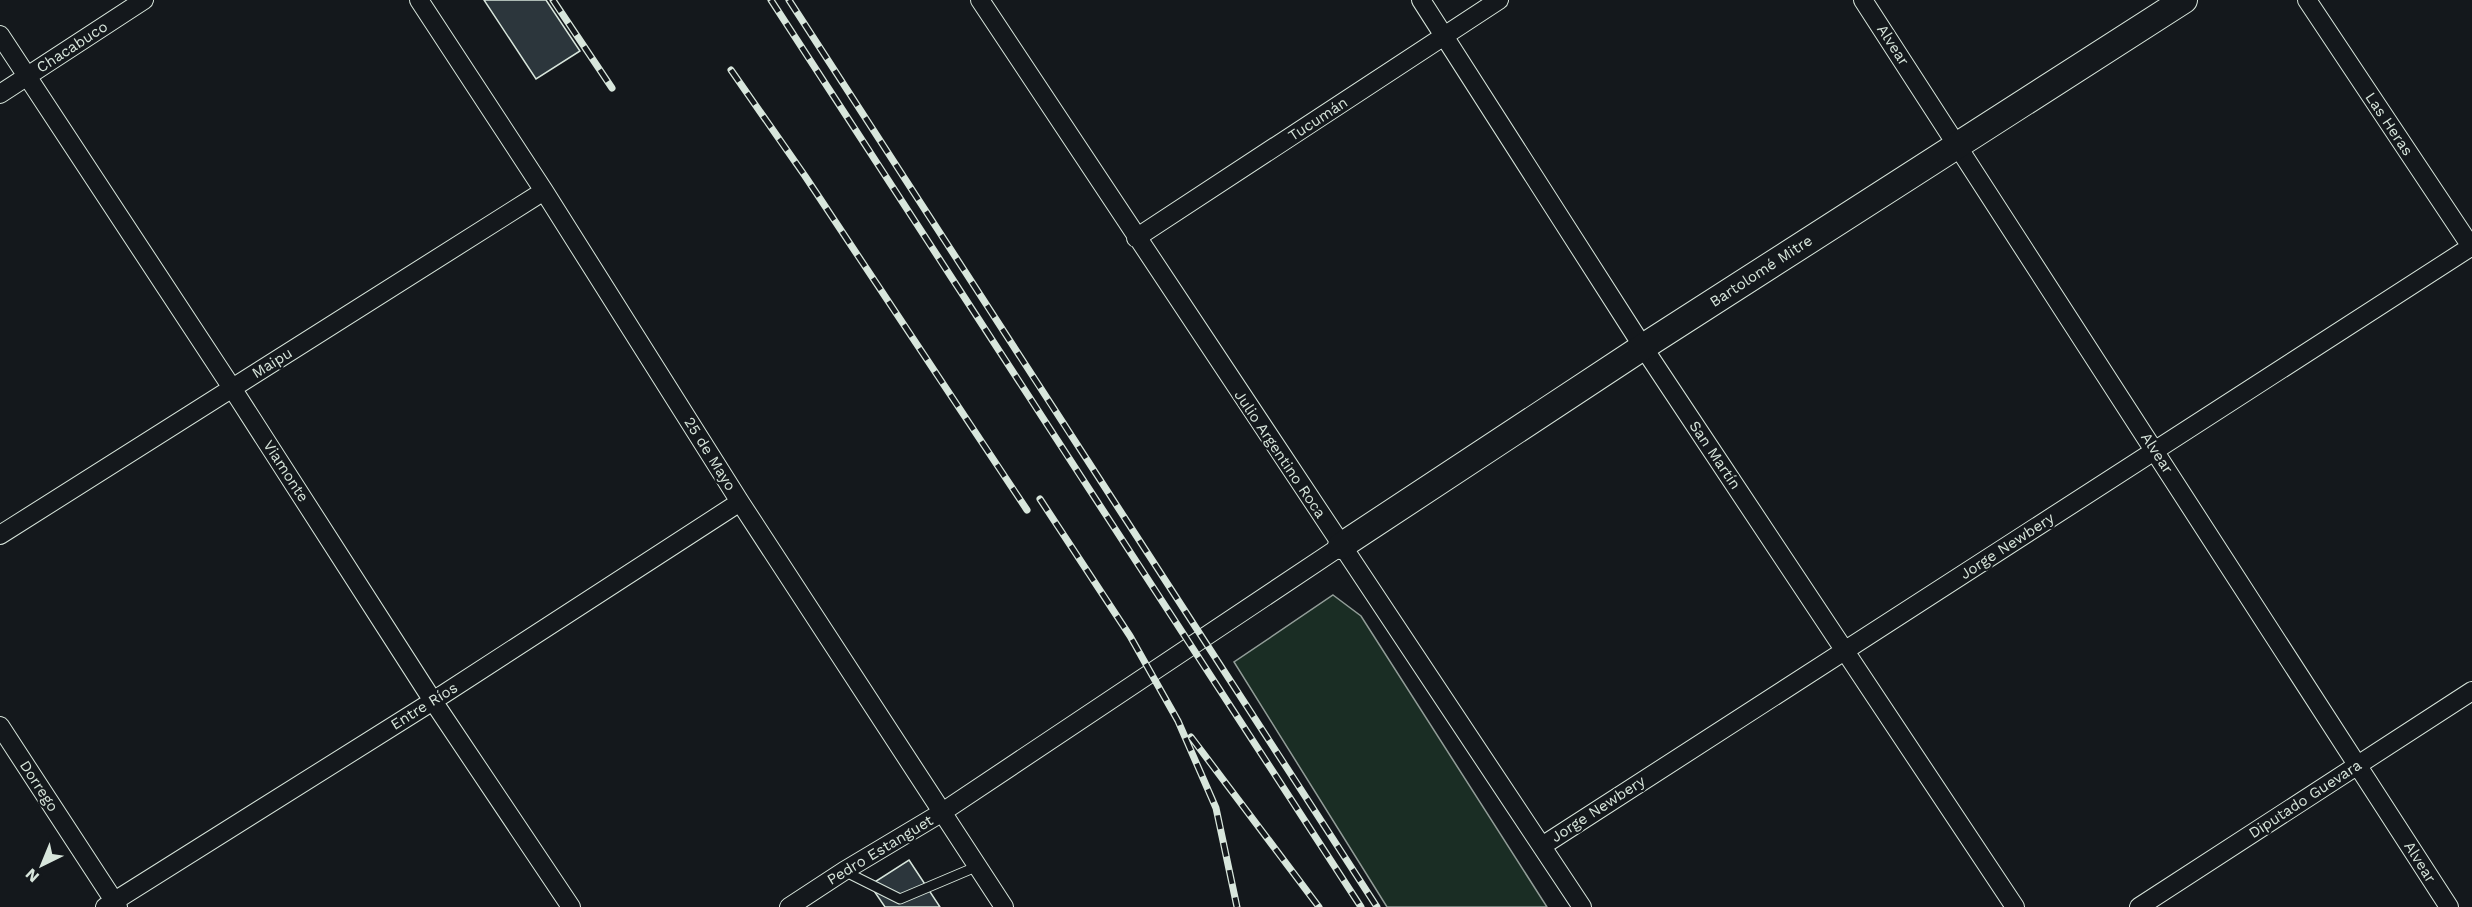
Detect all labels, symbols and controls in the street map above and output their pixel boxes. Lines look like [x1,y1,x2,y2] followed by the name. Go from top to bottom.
[33,17,111,77] street label: Chacabuco
[1873,21,1913,69] street label: Alvear
[2361,89,2417,159] street label: Las Heras
[1285,93,1351,145] street label: Tucumán
[1706,231,1816,311] street label: Bartolomé Mitre
[249,344,295,382] street label: Maipu
[1230,387,1330,522] street label: Julio Argentino Roca
[680,414,740,494] street label: 25 de Mayo
[1686,417,1744,493] street label: San Martín
[2137,429,2177,477] street label: Alvear
[259,437,313,505] street label: Viamonte
[1957,509,2058,583] street label: Jorge Newbery
[387,678,461,734] street label: Entre Ríos
[2245,756,2365,842] street label: Diputado Guevara
[16,757,62,815] street label: Dorrego
[1548,772,1649,846] street label: Jorge Newbery
[824,811,937,889] street label: Pedro Estanguet
[12,835,72,895] north arrow
[2400,838,2440,886] street label: Alvear
[21,865,43,887] text: N

